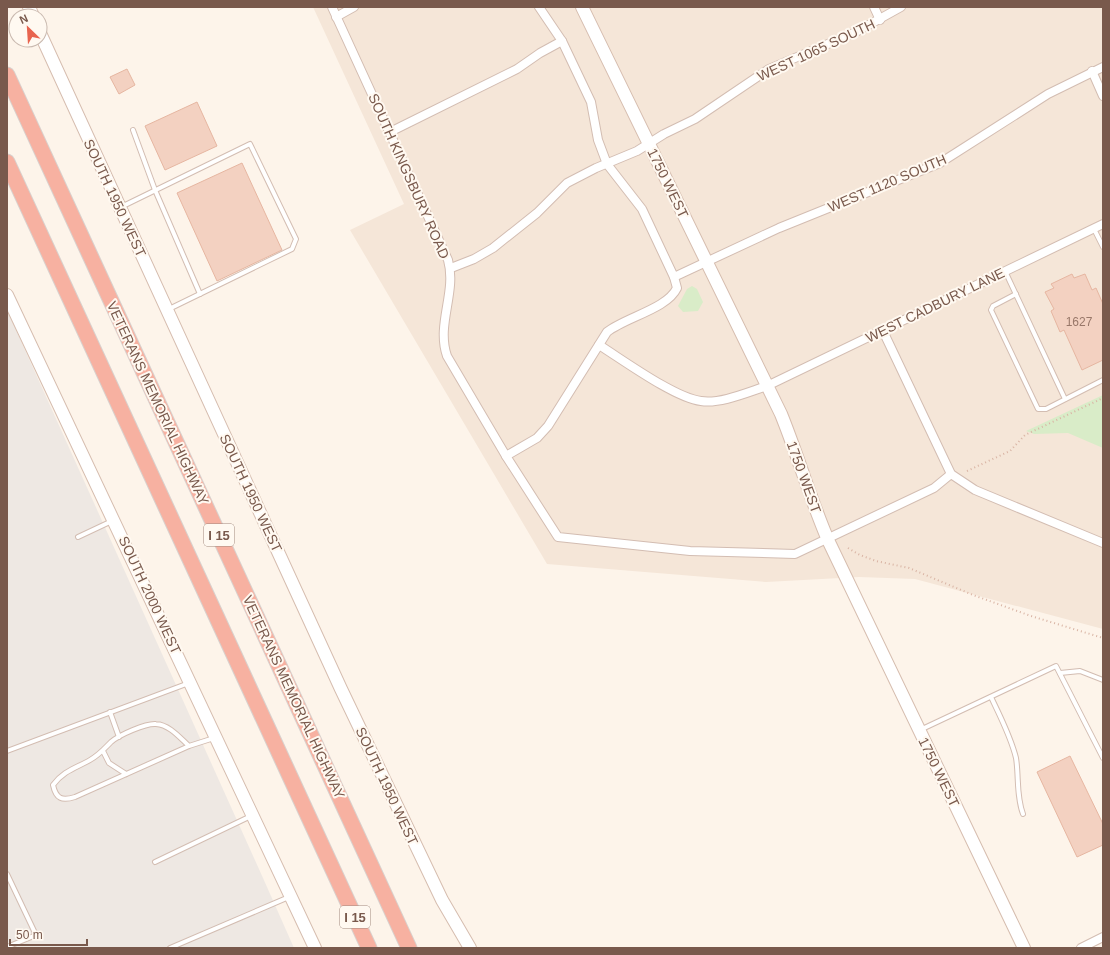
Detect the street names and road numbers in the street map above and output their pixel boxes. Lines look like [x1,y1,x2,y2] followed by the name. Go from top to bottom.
[755,16,877,84] street label: WEST 1065 SOUTH
[365,91,453,261] street label: SOUTH KINGSBURY ROAD
[81,136,150,260] street label: SOUTH 1950 WEST
[644,146,692,221] street label: 1750 WEST
[825,151,949,215] street label: WEST 1120 SOUTH
[863,264,1007,346] street label: WEST CADBURY LANE
[104,299,213,508] street label: VETERANS MEMORIAL HIGHWAY
[217,431,286,555] street label: SOUTH 1950 WEST
[784,439,825,516] street label: 1750 WEST
[204,524,234,546] road number: I 15
[116,533,185,657] street label: SOUTH 2000 WEST
[240,593,349,802] street label: VETERANS MEMORIAL HIGHWAY
[353,724,422,848] street label: SOUTH 1950 WEST
[915,735,963,810] street label: 1750 WEST
[340,906,370,928] road number: I 15

